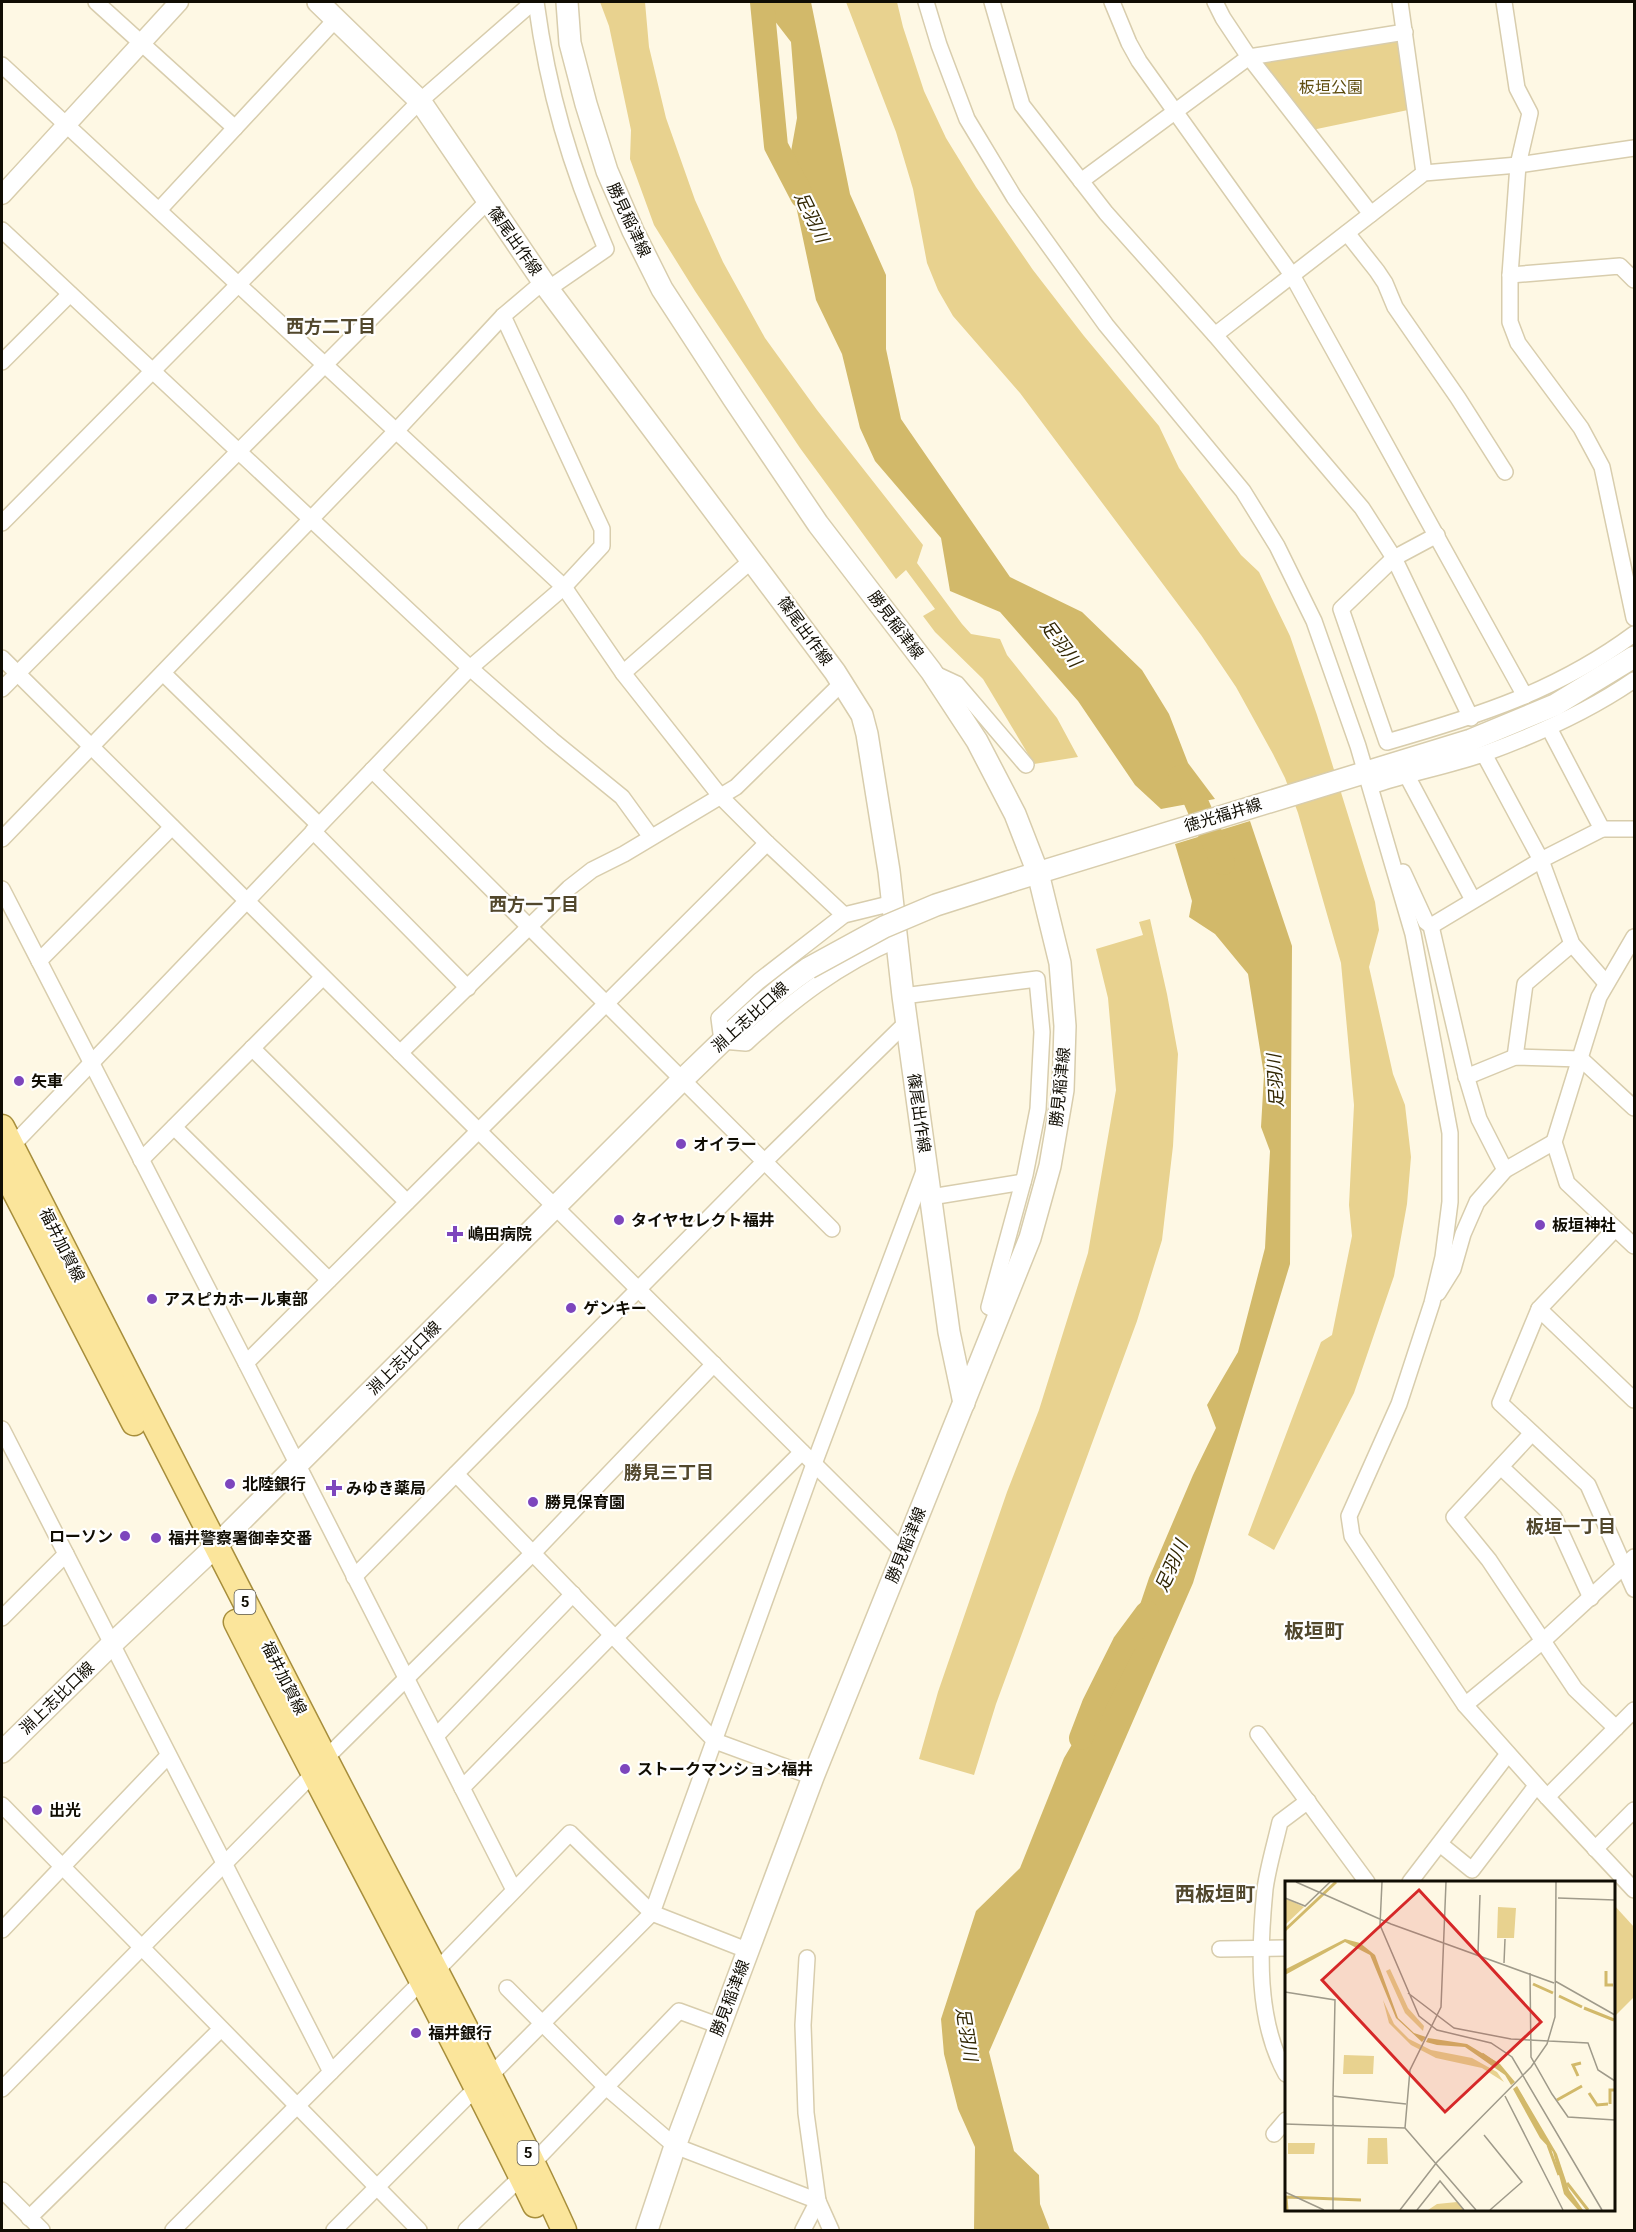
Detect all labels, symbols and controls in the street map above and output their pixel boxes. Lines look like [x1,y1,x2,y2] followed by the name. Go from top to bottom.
[1299,78,1363,97] park label: 板垣公園
[603,180,655,260] street label: 勝見稲津線
[791,188,834,248] water label: 足羽川
[484,203,546,279] street label: 篠尾出作線
[286,316,376,337] district label: 西方二丁目
[864,587,928,663] street label: 勝見稲津線
[774,593,836,669] street label: 篠尾出作線
[1036,615,1087,672] water label: 足羽川
[1182,794,1264,836] street label: 徳光福井線
[489,894,579,915] district label: 西方一丁目
[708,978,792,1056] street label: 淵上志比口線
[1046,1046,1074,1128] street label: 勝見稲津線
[1263,1051,1287,1109] water label: 足羽川
[31,1072,63,1091] place label: 矢車
[904,1072,934,1154] street label: 篠尾出作線
[12,1074,26,1088] marker: 矢車
[693,1135,757,1154] place label: オイラー
[674,1137,688,1151] marker: オイラー
[35,1205,89,1285] street label: 福井加賀線
[631,1211,775,1230] place label: タイヤセレクト福井
[612,1213,626,1227] marker: タイヤセレクト福井
[1552,1216,1616,1235] place label: 板垣神社
[1533,1218,1547,1232] marker: 板垣神社
[446,1225,464,1243] marker: 嶋田病院
[468,1225,532,1244] place label: 嶋田病院
[164,1290,308,1309] place label: アスピカホール東部
[145,1292,159,1306] marker: アスピカホール東部
[583,1299,647,1318] place label: ゲンキー
[564,1301,578,1315] marker: ゲンキー
[363,1317,445,1399] street label: 淵上志比口線
[624,1462,714,1483] district label: 勝見三丁目
[242,1475,306,1494] place label: 北陸銀行
[223,1477,237,1491] marker: 北陸銀行
[346,1479,426,1498] place label: みゆき薬局
[327,1481,341,1495] marker: みゆき薬局
[545,1493,625,1512] place label: 勝見保育園
[526,1495,540,1509] marker: 勝見保育園
[882,1504,930,1586] street label: 勝見稲津線
[1526,1516,1616,1537] district label: 板垣一丁目
[49,1527,113,1546] place label: ローソン
[118,1529,132,1543] marker: ローソン
[168,1529,312,1548] place label: 福井警察署御幸交番
[149,1531,163,1545] marker: 福井警察署御幸交番
[1150,1535,1192,1595] water label: 足羽川
[234,1590,256,1614] road number: 5
[1284,1619,1344,1643] district label: 板垣町
[257,1638,311,1718] street label: 福井加賀線
[16,1658,98,1738] street label: 淵上志比口線
[637,1760,813,1779] place label: ストークマンション福井
[618,1762,632,1776] marker: ストークマンション福井
[49,1801,81,1820] place label: 出光
[30,1803,44,1817] marker: 出光
[1285,1881,1615,2211] inset map
[1175,1882,1255,1906] district label: 西板垣町
[707,1957,753,2039] street label: 勝見稲津線
[952,2006,982,2064] water label: 足羽川
[428,2024,492,2043] place label: 福井銀行
[409,2026,423,2040] marker: 福井銀行
[518,2141,538,2165] road number: 5

